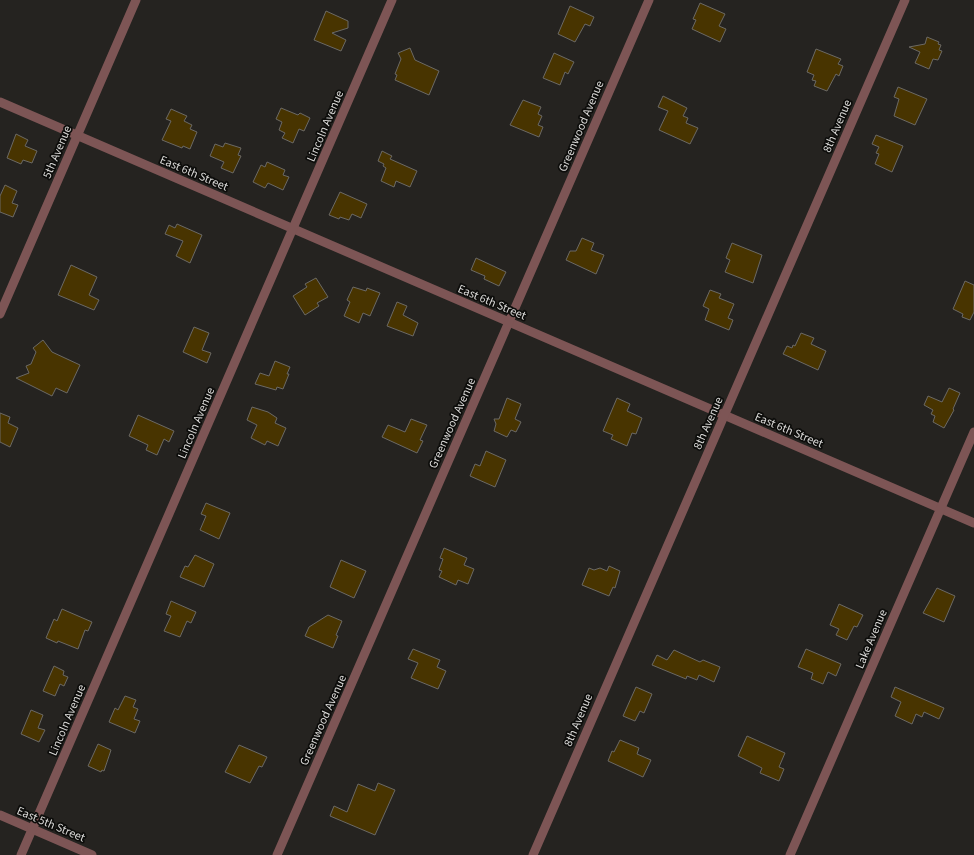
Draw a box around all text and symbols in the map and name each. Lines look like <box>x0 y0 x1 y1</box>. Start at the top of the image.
street label: Greenwood Avenue <box>555 78 608 174</box>
street label: Lincoln Avenue <box>303 88 348 165</box>
street label: 8th Avenue <box>819 97 856 155</box>
street label: 5th Avenue <box>39 123 76 181</box>
street label: East 6th Street <box>157 151 231 195</box>
street label: East 6th Street <box>455 280 529 324</box>
street label: Greenwood Avenue <box>425 375 480 471</box>
street label: Lincoln Avenue <box>174 385 219 462</box>
street label: 8th Avenue <box>689 394 728 452</box>
street label: East 6th Street <box>752 408 826 452</box>
street label: Lake Avenue <box>851 607 892 671</box>
street label: Greenwood Avenue <box>296 672 351 768</box>
street label: Lincoln Avenue <box>45 682 90 759</box>
street label: 8th Avenue <box>560 691 597 749</box>
street label: East 5th Street <box>14 802 88 846</box>

